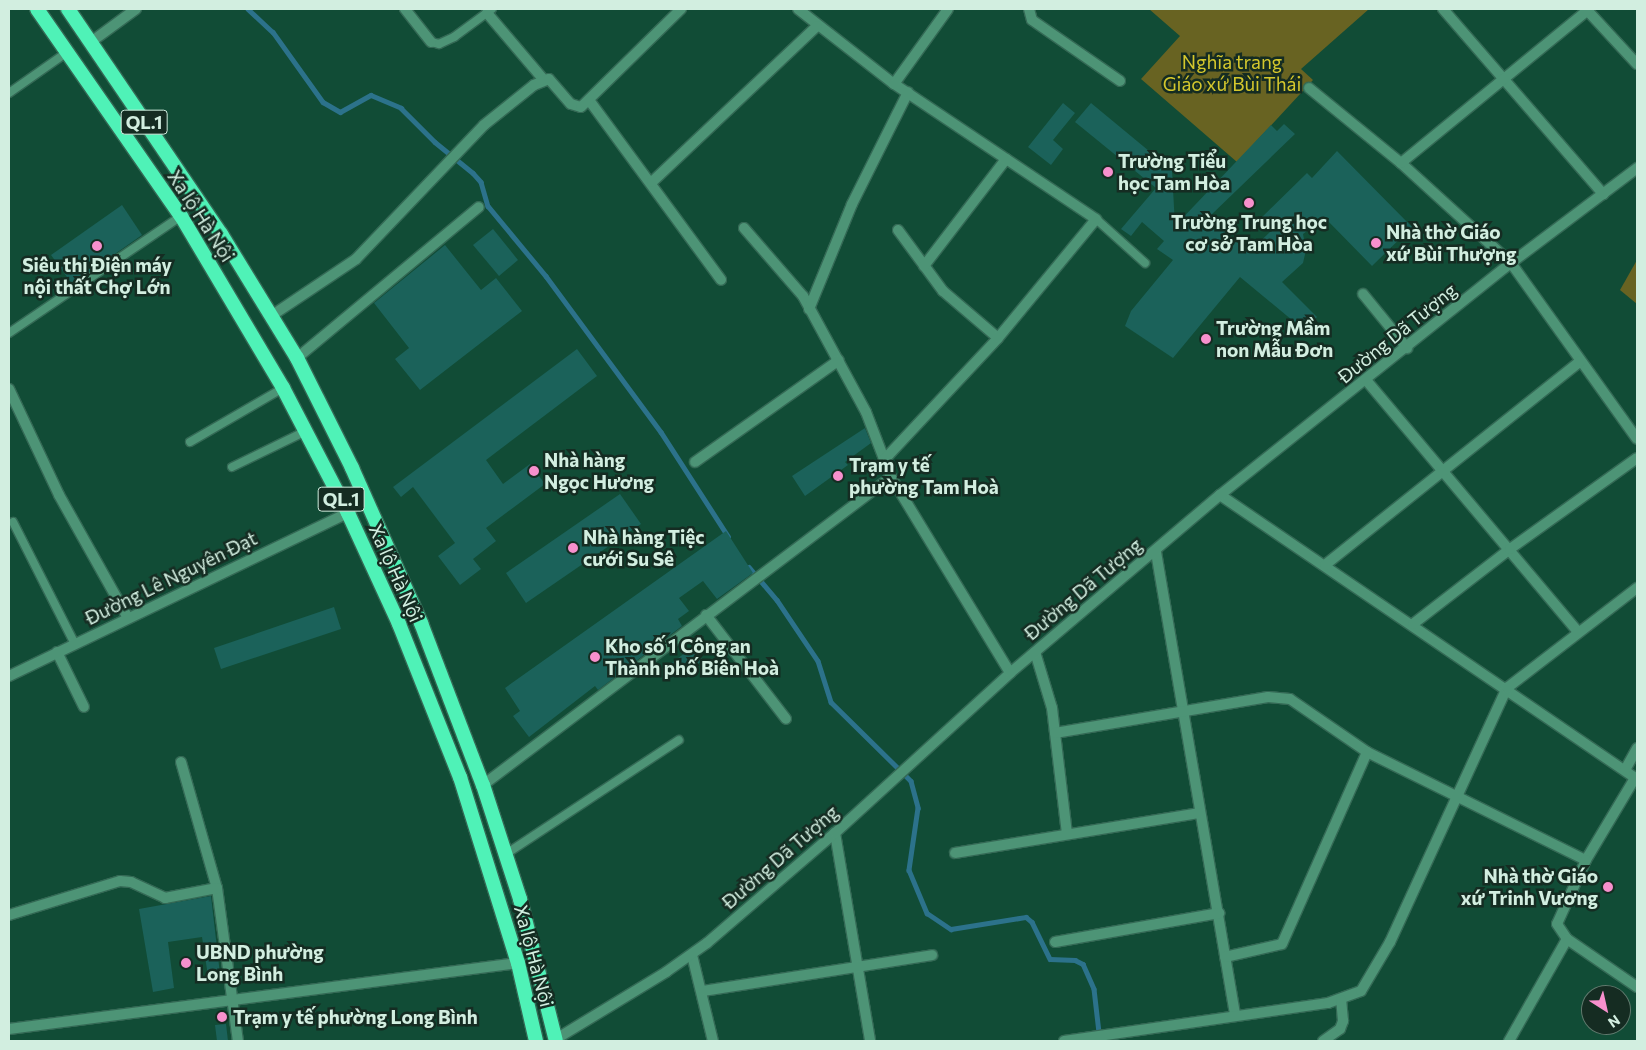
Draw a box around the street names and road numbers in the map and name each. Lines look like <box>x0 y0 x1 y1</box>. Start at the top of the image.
road number: QL.1 <box>120 106 168 138</box>
street label: Xa lộ Hà Nội <box>163 166 239 266</box>
street label: Đường Dã Tượng <box>1333 278 1461 388</box>
road number: QL.1 <box>317 484 365 514</box>
street label: Xa lộ Hà Nội <box>364 521 428 625</box>
street label: Đường Lê Nguyên Đạt <box>81 526 261 630</box>
street label: Đường Dã Tượng <box>1020 533 1146 645</box>
street label: Đường Dã Tượng <box>717 800 843 914</box>
street label: Xa lộ Hà Nội <box>509 903 559 1009</box>

